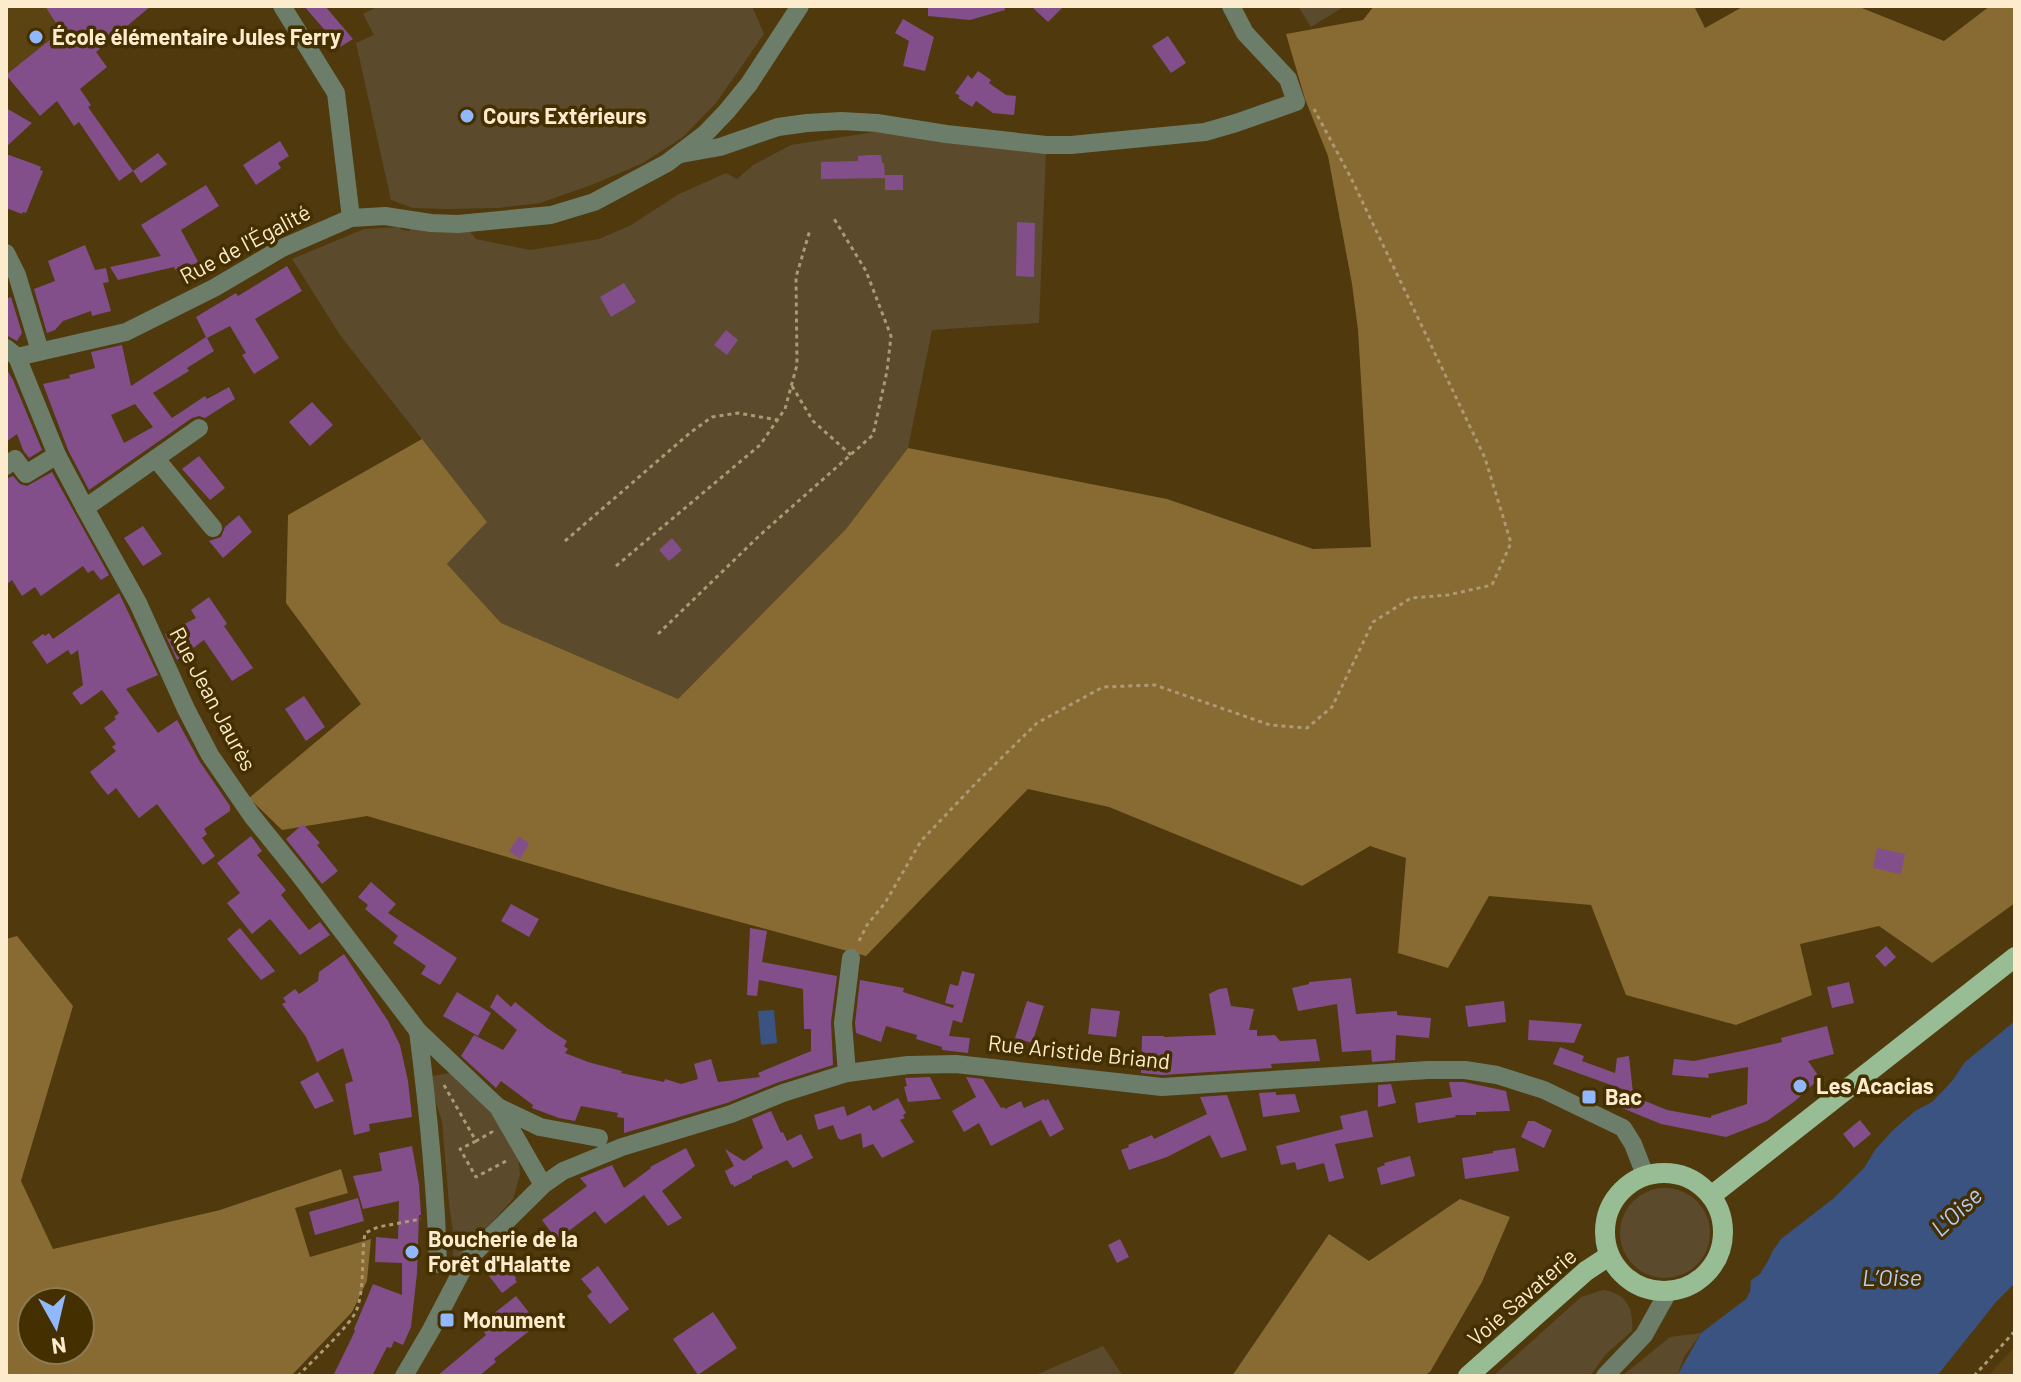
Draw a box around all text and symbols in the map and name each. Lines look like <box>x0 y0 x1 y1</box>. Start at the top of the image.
place label: École élémentaire Jules Ferry <box>52 23 341 49</box>
marker: École élémentaire Jules Ferry <box>27 28 45 46</box>
place label: Cours Extérieurs <box>483 102 646 128</box>
marker: Cours Extérieurs <box>458 107 476 125</box>
street label: Rue de l'Égalité <box>175 198 314 288</box>
street label: Rue Jean Jaurès <box>165 622 263 775</box>
street label: Rue Aristide Briand <box>987 1029 1171 1074</box>
place label: Les Acacias <box>1816 1072 1934 1098</box>
marker: Les Acacias <box>1791 1077 1809 1095</box>
place label: Bac <box>1605 1083 1642 1109</box>
marker: Bac <box>1580 1088 1598 1106</box>
water label: L'Oise <box>1924 1180 1988 1242</box>
place label: Boucherie de la Forêt d'Halatte <box>428 1225 578 1276</box>
street label: Voie Savaterie <box>1462 1242 1581 1351</box>
marker: Boucherie de la Forêt d'Halatte <box>403 1243 421 1261</box>
water label: L’Oise <box>1862 1262 1922 1291</box>
north arrow <box>16 1286 96 1366</box>
place label: Monument <box>463 1306 566 1332</box>
marker: Monument <box>438 1311 456 1329</box>
text: N <box>50 1333 68 1361</box>

